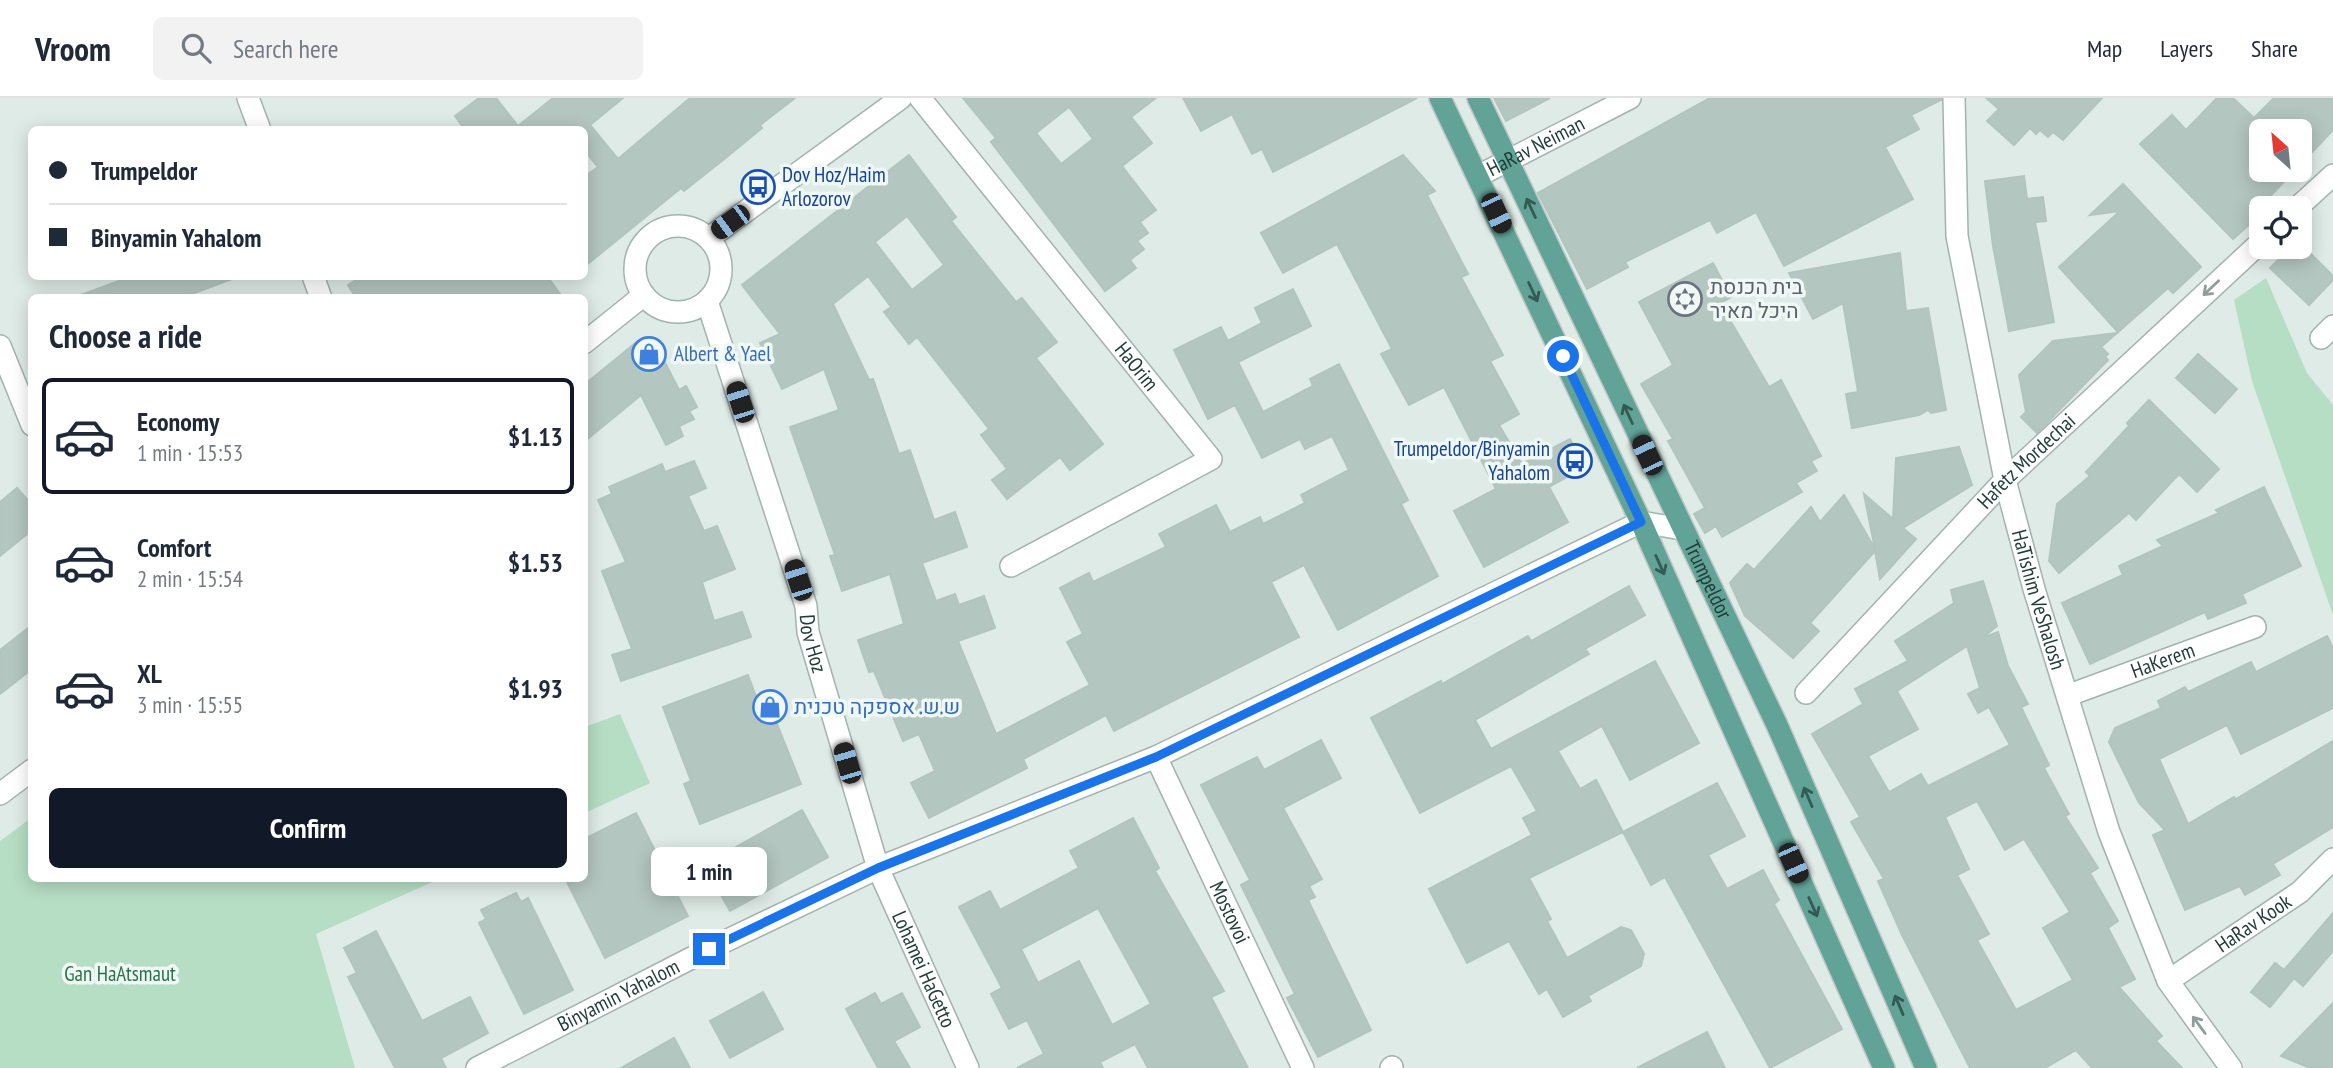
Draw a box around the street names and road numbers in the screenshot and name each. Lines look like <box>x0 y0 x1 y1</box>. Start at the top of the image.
street label: HaRav Neiman <box>1482 110 1589 182</box>
street label: HaOrim <box>1109 336 1165 396</box>
street label: Hafetz Mordechai <box>1971 407 2081 514</box>
street label: HaTishim VeShalosh <box>2006 527 2072 673</box>
street label: Trumpeldor <box>1678 537 1738 623</box>
street label: Dov Hoz <box>794 613 833 676</box>
street label: HaKerem <box>2127 636 2198 684</box>
street label: Mostovoi <box>1204 877 1256 948</box>
street label: HaRav Kook <box>2210 888 2296 958</box>
street label: Lohamei HaGetto <box>886 907 962 1032</box>
street label: Binyamin Yahalom <box>553 953 684 1037</box>

